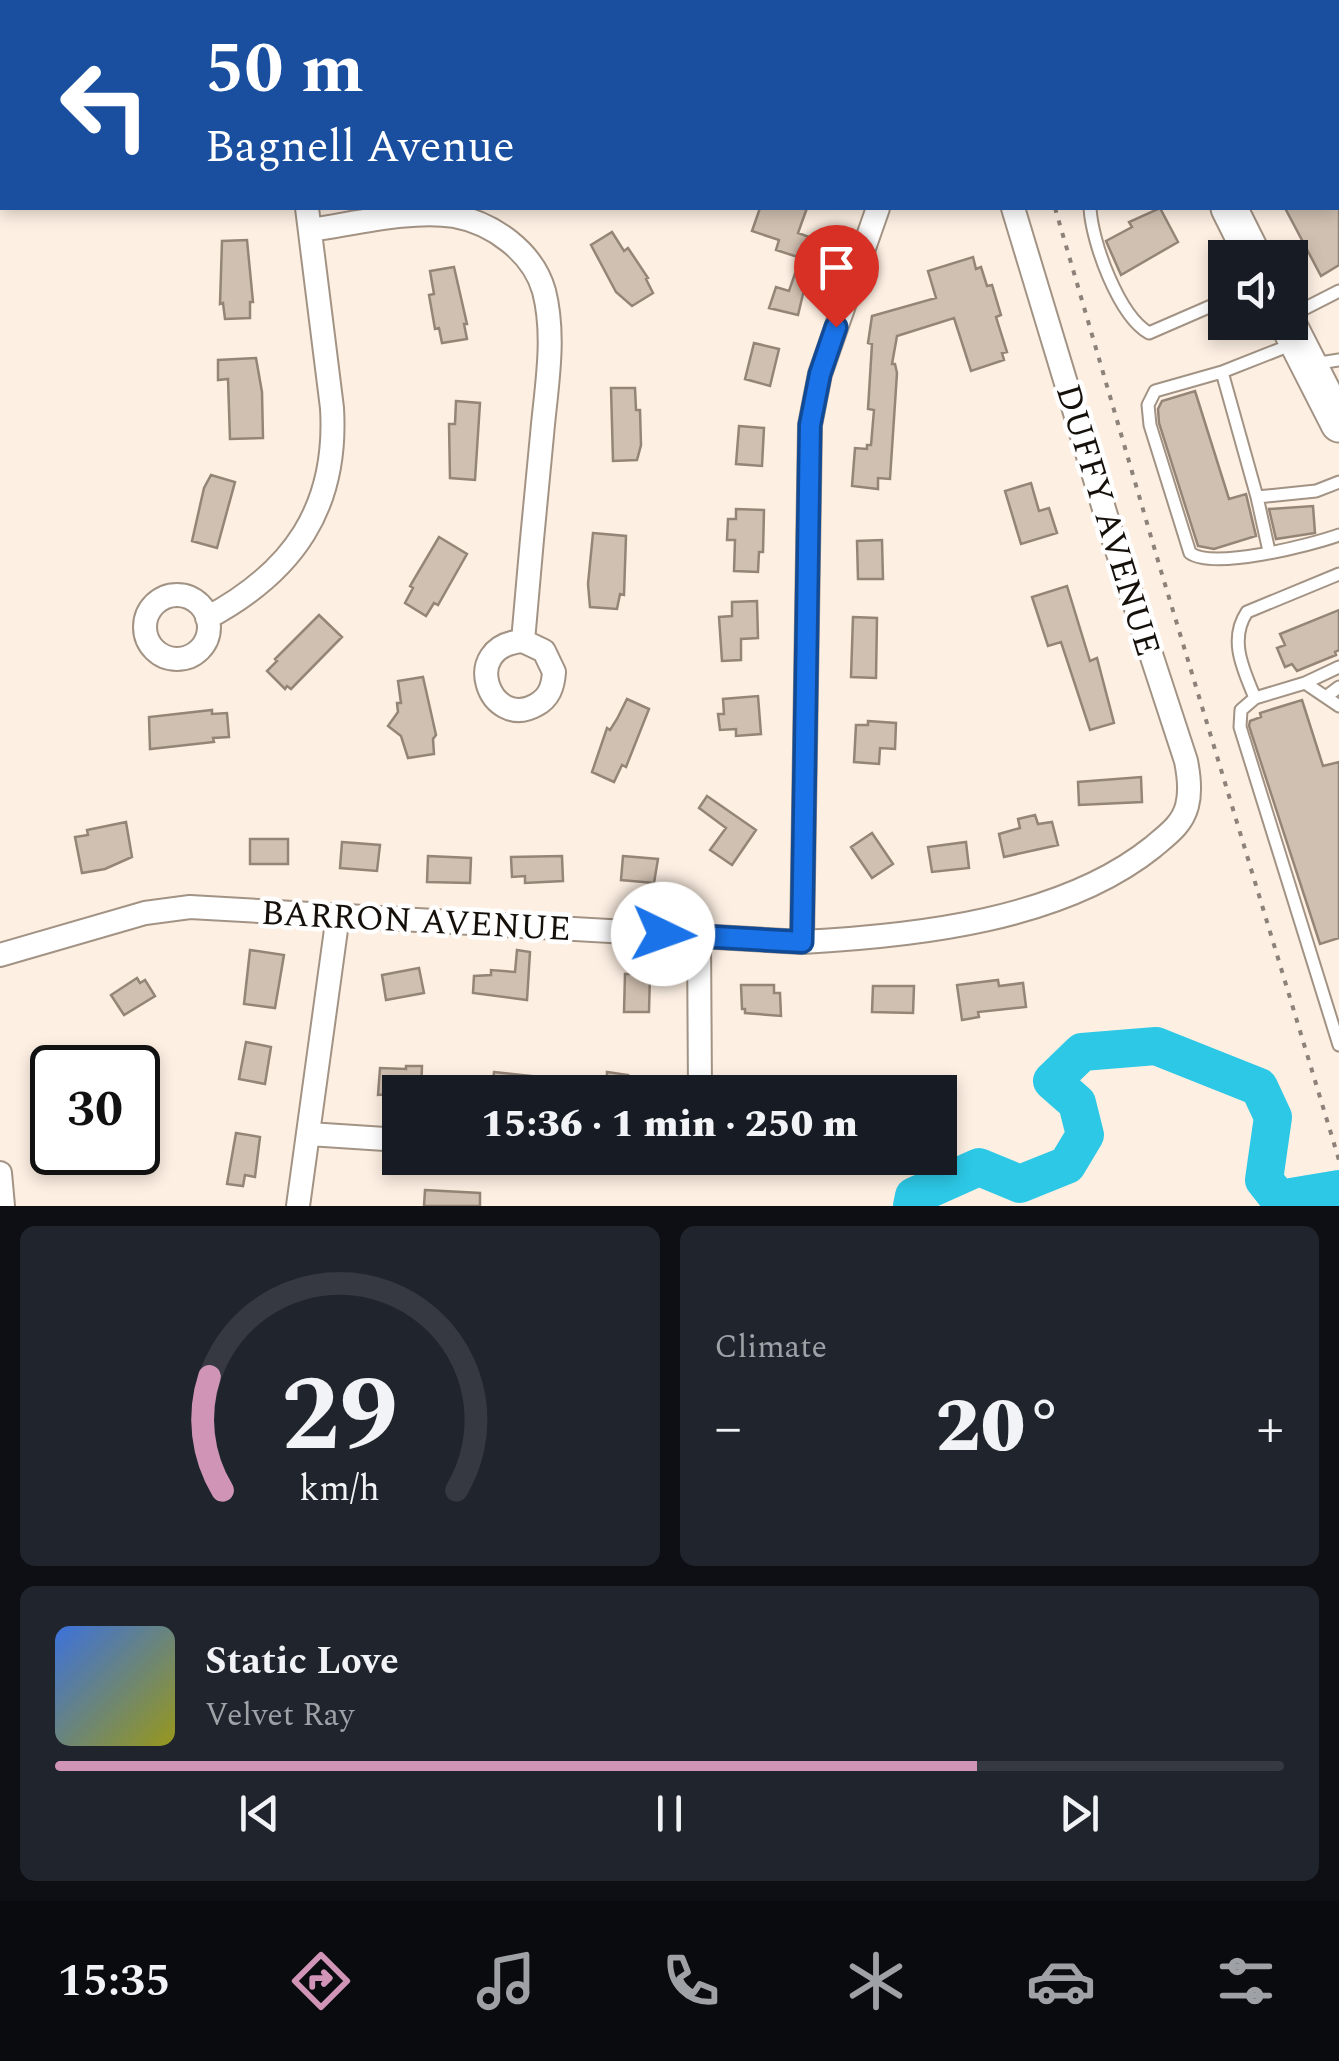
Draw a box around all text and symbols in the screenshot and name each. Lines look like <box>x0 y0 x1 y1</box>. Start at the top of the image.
text: 50 m <box>205 17 364 123</box>
icon: left <box>40 40 170 170</box>
text: Bagnell Avenue <box>205 113 515 182</box>
pin <box>794 225 879 328</box>
icon: arrive <box>809 240 864 295</box>
map controls <box>1208 240 1308 340</box>
button: sound <box>1208 240 1308 340</box>
street label: DUFFY AVENUE <box>1041 378 1174 663</box>
position arrow <box>611 882 715 986</box>
street label: BARRON AVENUE <box>260 887 572 956</box>
speed limit sign: 30 <box>30 1045 160 1175</box>
text: 15:36 · 1 min · 250 m <box>481 1096 858 1154</box>
text: Climate <box>715 1323 827 1372</box>
text: 29 <box>281 1338 398 1496</box>
text: 20° <box>935 1371 1063 1485</box>
text: − <box>715 1387 742 1470</box>
text: + <box>1256 1387 1284 1470</box>
text: km/h <box>300 1462 380 1517</box>
text: Static Love <box>205 1633 399 1691</box>
text: Velvet Ray <box>205 1691 354 1740</box>
icon: previous <box>232 1786 287 1841</box>
icon: pause <box>642 1786 697 1841</box>
icon: next <box>1052 1786 1107 1841</box>
icon: directions <box>286 1946 356 2016</box>
icon: music <box>471 1946 541 2016</box>
icon: phone <box>656 1946 726 2016</box>
icon: climate <box>841 1946 911 2016</box>
icon: car <box>1026 1946 1096 2016</box>
icon: filters <box>1211 1946 1281 2016</box>
text: 15:35 <box>58 1947 171 2016</box>

